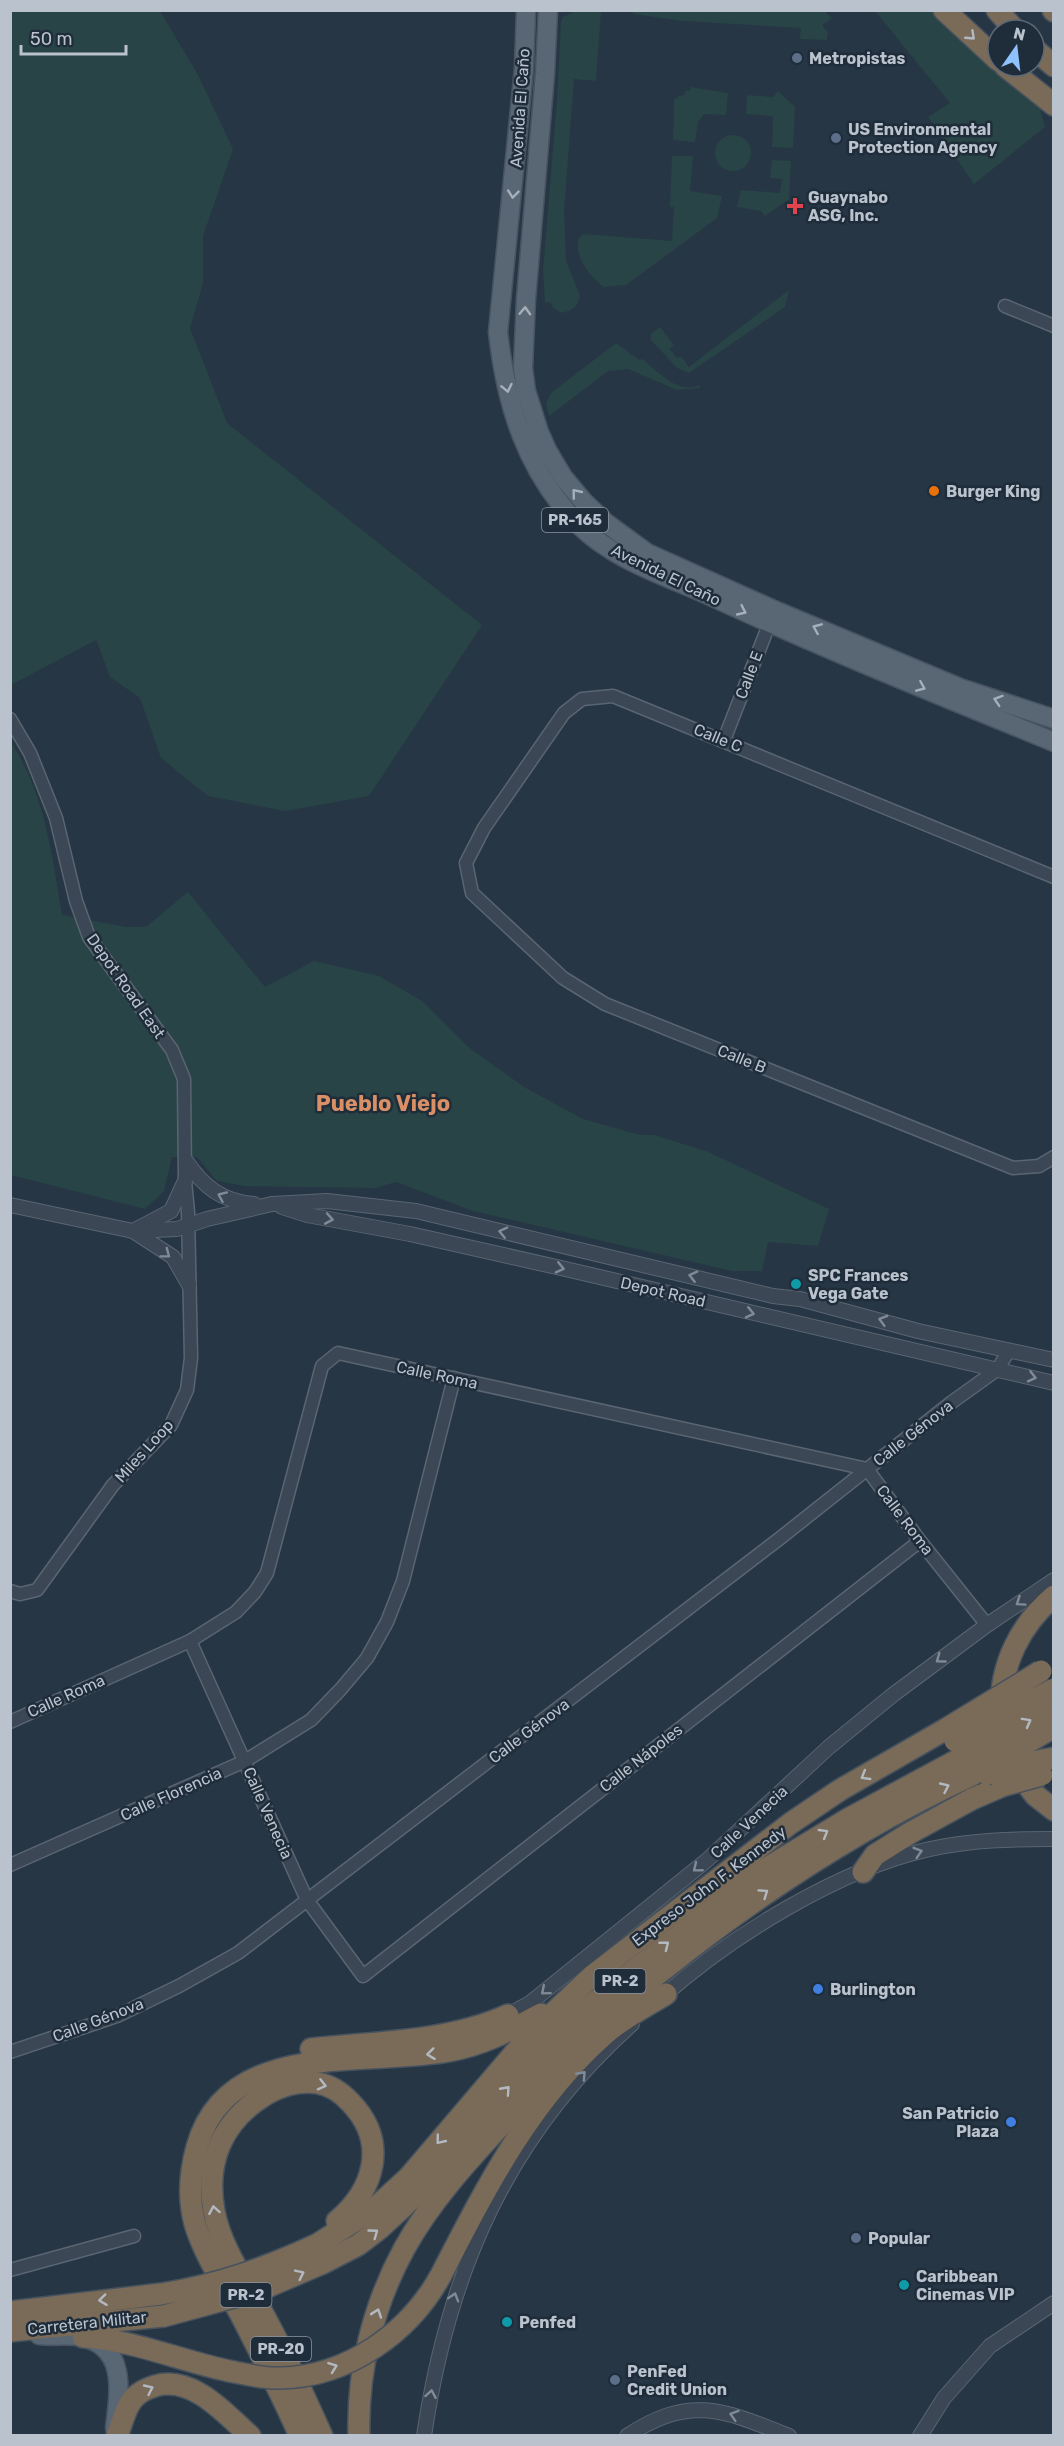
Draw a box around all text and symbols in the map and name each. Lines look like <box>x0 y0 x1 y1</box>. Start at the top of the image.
scale bar <box>21 18 126 56</box>
north arrow <box>986 18 1046 78</box>
text: N <box>1012 23 1027 45</box>
text: 50 m <box>30 28 73 50</box>
one-way arrow <box>964 29 974 40</box>
street label: Avenida El Caño <box>506 48 534 168</box>
place label: Metropistas <box>809 49 906 68</box>
marker: Metropistas <box>790 51 804 65</box>
place label: US Environmental Protection Agency <box>848 120 998 157</box>
marker: US Environmental Protection Agency <box>829 131 843 145</box>
place label: Guaynabo ASG, Inc. <box>808 188 888 225</box>
one-way arrow <box>507 190 520 199</box>
marker: Guaynabo ASG, Inc. <box>786 197 804 215</box>
one-way arrow <box>519 307 532 316</box>
one-way arrow <box>499 383 512 393</box>
place label: Burger King <box>946 482 1040 501</box>
marker: Burger King <box>927 484 941 498</box>
one-way arrow <box>573 489 584 500</box>
road number: PR-165 <box>542 508 608 532</box>
street label: Avenida El Caño <box>608 540 724 610</box>
one-way arrow <box>735 603 746 615</box>
one-way arrow <box>812 623 823 635</box>
street label: Calle E <box>731 648 767 702</box>
one-way arrow <box>915 680 926 692</box>
one-way arrow <box>993 695 1004 707</box>
street label: Calle C <box>691 720 745 756</box>
street label: Depot Road East <box>83 930 169 1042</box>
street label: Calle B <box>715 1041 769 1077</box>
district label: Pueblo Viejo <box>316 1090 450 1117</box>
one-way arrow <box>218 1191 229 1203</box>
one-way arrow <box>323 1212 333 1225</box>
one-way arrow <box>499 1226 509 1239</box>
one-way arrow <box>159 1246 170 1257</box>
one-way arrow <box>555 1260 565 1273</box>
place label: SPC Frances Vega Gate <box>808 1266 909 1303</box>
one-way arrow <box>688 1271 698 1284</box>
street label: Depot Road <box>619 1273 707 1311</box>
marker: SPC Frances Vega Gate <box>789 1277 803 1291</box>
one-way arrow <box>745 1305 755 1318</box>
one-way arrow <box>878 1315 888 1328</box>
street label: Calle Roma <box>395 1357 479 1393</box>
one-way arrow <box>1027 1370 1037 1383</box>
street label: Calle Génova <box>869 1396 957 1470</box>
street label: Miles Loop <box>111 1416 177 1486</box>
street label: Calle Roma <box>873 1481 937 1559</box>
one-way arrow <box>1016 1595 1027 1606</box>
one-way arrow <box>935 1652 946 1663</box>
street label: Calle Roma <box>24 1670 108 1722</box>
street label: Calle Génova <box>485 1695 573 1767</box>
one-way arrow <box>1021 1718 1031 1729</box>
street label: Calle Nápoles <box>596 1720 686 1796</box>
street label: Calle Florencia <box>117 1763 225 1825</box>
street label: Calle Venecia <box>239 1764 297 1862</box>
one-way arrow <box>861 1768 871 1780</box>
street label: Calle Venecia <box>706 1781 792 1863</box>
one-way arrow <box>938 1783 949 1795</box>
street label: Expreso John F. Kennedy <box>628 1822 790 1950</box>
one-way arrow <box>818 1828 828 1840</box>
one-way arrow <box>912 1847 923 1859</box>
one-way arrow <box>693 1861 704 1872</box>
one-way arrow <box>758 1889 769 1900</box>
one-way arrow <box>658 1942 669 1953</box>
road number: PR-2 <box>594 1969 646 1993</box>
place label: Burlington <box>830 1980 916 1999</box>
marker: Burlington <box>811 1982 825 1996</box>
one-way arrow <box>541 1984 552 1995</box>
street label: Calle Génova <box>50 1994 146 2046</box>
one-way arrow <box>426 2047 436 2059</box>
one-way arrow <box>575 2071 586 2082</box>
one-way arrow <box>317 2078 327 2091</box>
one-way arrow <box>499 2086 510 2097</box>
place label: San Patricio Plaza <box>902 2104 999 2141</box>
marker: San Patricio Plaza <box>1004 2115 1018 2129</box>
one-way arrow <box>436 2134 447 2145</box>
one-way arrow <box>208 2205 221 2215</box>
one-way arrow <box>367 2229 378 2240</box>
place label: Popular <box>868 2229 931 2248</box>
marker: Popular <box>849 2231 863 2245</box>
place label: Caribbean Cinemas VIP <box>916 2267 1015 2304</box>
one-way arrow <box>294 2270 305 2282</box>
marker: Caribbean Cinemas VIP <box>897 2278 911 2292</box>
road number: PR-2 <box>220 2283 272 2307</box>
one-way arrow <box>447 2292 460 2303</box>
one-way arrow <box>98 2294 108 2306</box>
street label: Carretera Militar <box>26 2307 148 2339</box>
one-way arrow <box>370 2308 383 2319</box>
place label: Penfed <box>519 2313 576 2332</box>
marker: Penfed <box>500 2315 514 2329</box>
road number: PR-20 <box>251 2337 311 2361</box>
one-way arrow <box>327 2362 338 2375</box>
place label: PenFed Credit Union <box>627 2362 727 2399</box>
marker: PenFed Credit Union <box>608 2373 622 2387</box>
one-way arrow <box>142 2385 153 2397</box>
one-way arrow <box>424 2390 437 2400</box>
one-way arrow <box>729 2410 740 2422</box>

